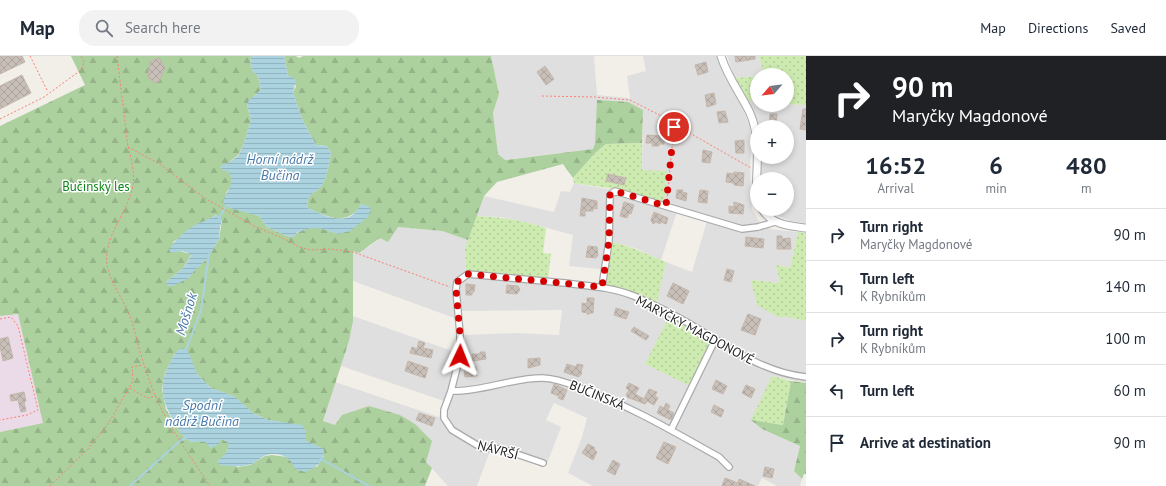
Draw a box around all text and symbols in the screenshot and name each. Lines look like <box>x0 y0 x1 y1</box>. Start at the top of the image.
search box <box>79 10 359 46</box>
text: Map <box>20 16 55 40</box>
icon: search <box>93 17 115 39</box>
text: Search here <box>125 18 201 37</box>
text: Map <box>980 19 1006 37</box>
text: Directions <box>1028 19 1088 37</box>
text: Saved <box>1110 19 1146 37</box>
north arrow <box>750 68 794 112</box>
map controls <box>750 68 794 216</box>
text: 90 m <box>892 68 953 105</box>
icon: right <box>826 72 878 124</box>
text: Maryčky Magdonové <box>892 104 1048 127</box>
pin <box>657 110 691 144</box>
icon: arrive <box>663 116 685 138</box>
button: + <box>750 120 794 164</box>
water label: Horní nádrž Bučina <box>246 150 314 184</box>
text: 16:52 <box>865 150 926 181</box>
text: 6 <box>989 150 1003 181</box>
text: 480 <box>1066 150 1107 181</box>
button: − <box>750 172 794 216</box>
park label: Bučinský les <box>62 178 130 195</box>
text: Arrival <box>878 180 914 197</box>
text: min <box>985 180 1007 197</box>
text: m <box>1081 180 1092 197</box>
text: Turn right <box>860 217 923 236</box>
icon: right <box>826 224 848 246</box>
text: 90 m <box>1113 225 1146 244</box>
text: Maryčky Magdonové <box>860 236 972 253</box>
text: Turn left <box>860 269 914 288</box>
icon: left <box>826 276 848 298</box>
text: 140 m <box>1105 277 1146 296</box>
text: K Rybníkům <box>860 288 926 305</box>
water label: Mošnok <box>171 290 201 338</box>
street label: MARYČKY MAGDONOVÉ <box>633 292 757 368</box>
text: Turn right <box>860 321 923 340</box>
icon: right <box>826 328 848 350</box>
text: 100 m <box>1105 329 1146 348</box>
position arrow <box>439 335 481 377</box>
text: K Rybníkům <box>860 340 926 357</box>
street label: BUČINSKÁ <box>567 376 627 414</box>
icon: left <box>826 380 848 402</box>
text: Turn left <box>860 381 914 400</box>
text: 60 m <box>1113 381 1146 400</box>
water label: Spodní nádrž Bučina <box>165 396 239 430</box>
icon: arrive <box>826 432 848 454</box>
text: Arrive at destination <box>860 433 991 452</box>
text: 90 m <box>1113 433 1146 452</box>
street label: NÁVRŠÍ <box>476 436 520 464</box>

